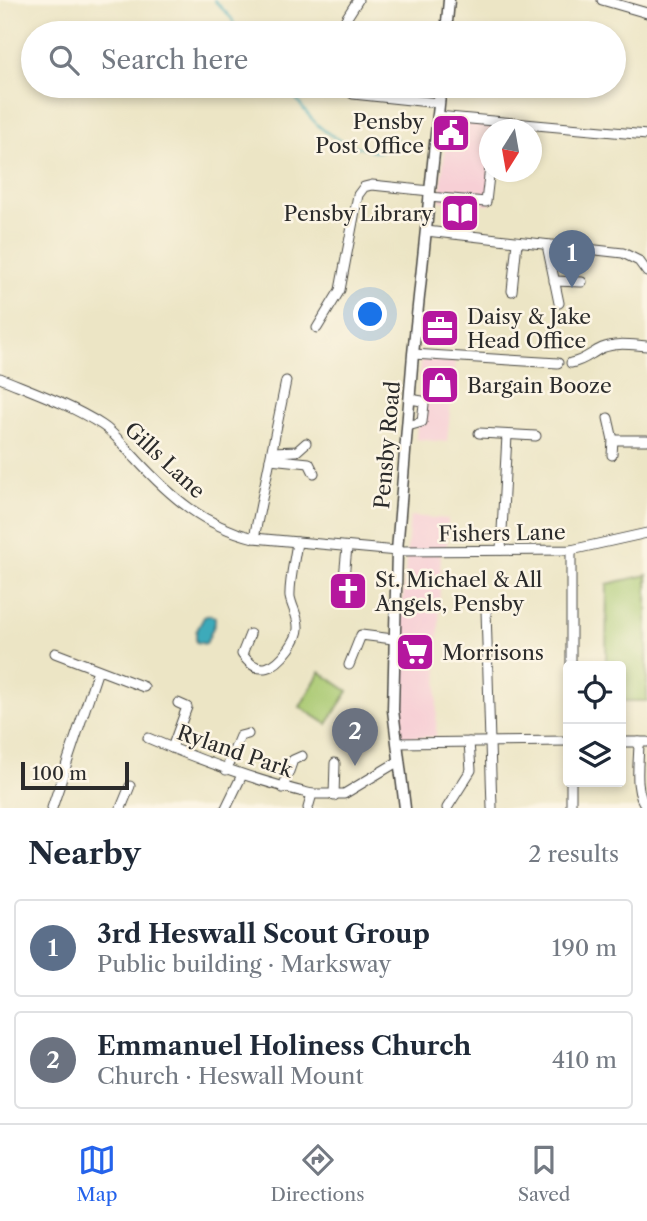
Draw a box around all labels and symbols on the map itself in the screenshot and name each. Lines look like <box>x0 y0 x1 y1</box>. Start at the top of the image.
place label: Pensby Post Office <box>315 109 424 158</box>
public building icon: Pensby Post Office <box>430 112 472 154</box>
north arrow <box>479 119 542 182</box>
library icon: Pensby Library <box>439 192 481 234</box>
place label: Pensby Library <box>284 201 433 226</box>
pin: 1 <box>549 230 595 288</box>
your location <box>353 297 387 331</box>
place label: Daisy & Jake Head Office <box>467 304 591 353</box>
office icon: Daisy & Jake Head Office <box>419 307 461 349</box>
shop icon: Bargain Booze <box>419 364 461 406</box>
place label: Bargain Booze <box>467 373 612 398</box>
street label: Pensby Road <box>369 380 405 510</box>
street label: Gills Lane <box>120 417 210 503</box>
street label: Fishers Lane <box>438 519 566 547</box>
place label: St. Michael & All Angels, Pensby <box>374 567 542 616</box>
church icon: St. Michael & All Angels, Pensby <box>327 570 369 612</box>
supermarket icon: Morrisons <box>394 631 436 673</box>
place label: Morrisons <box>442 640 544 665</box>
pin: 2 <box>332 708 378 766</box>
street label: Ryland Park <box>174 720 297 783</box>
scale bar <box>21 759 130 791</box>

